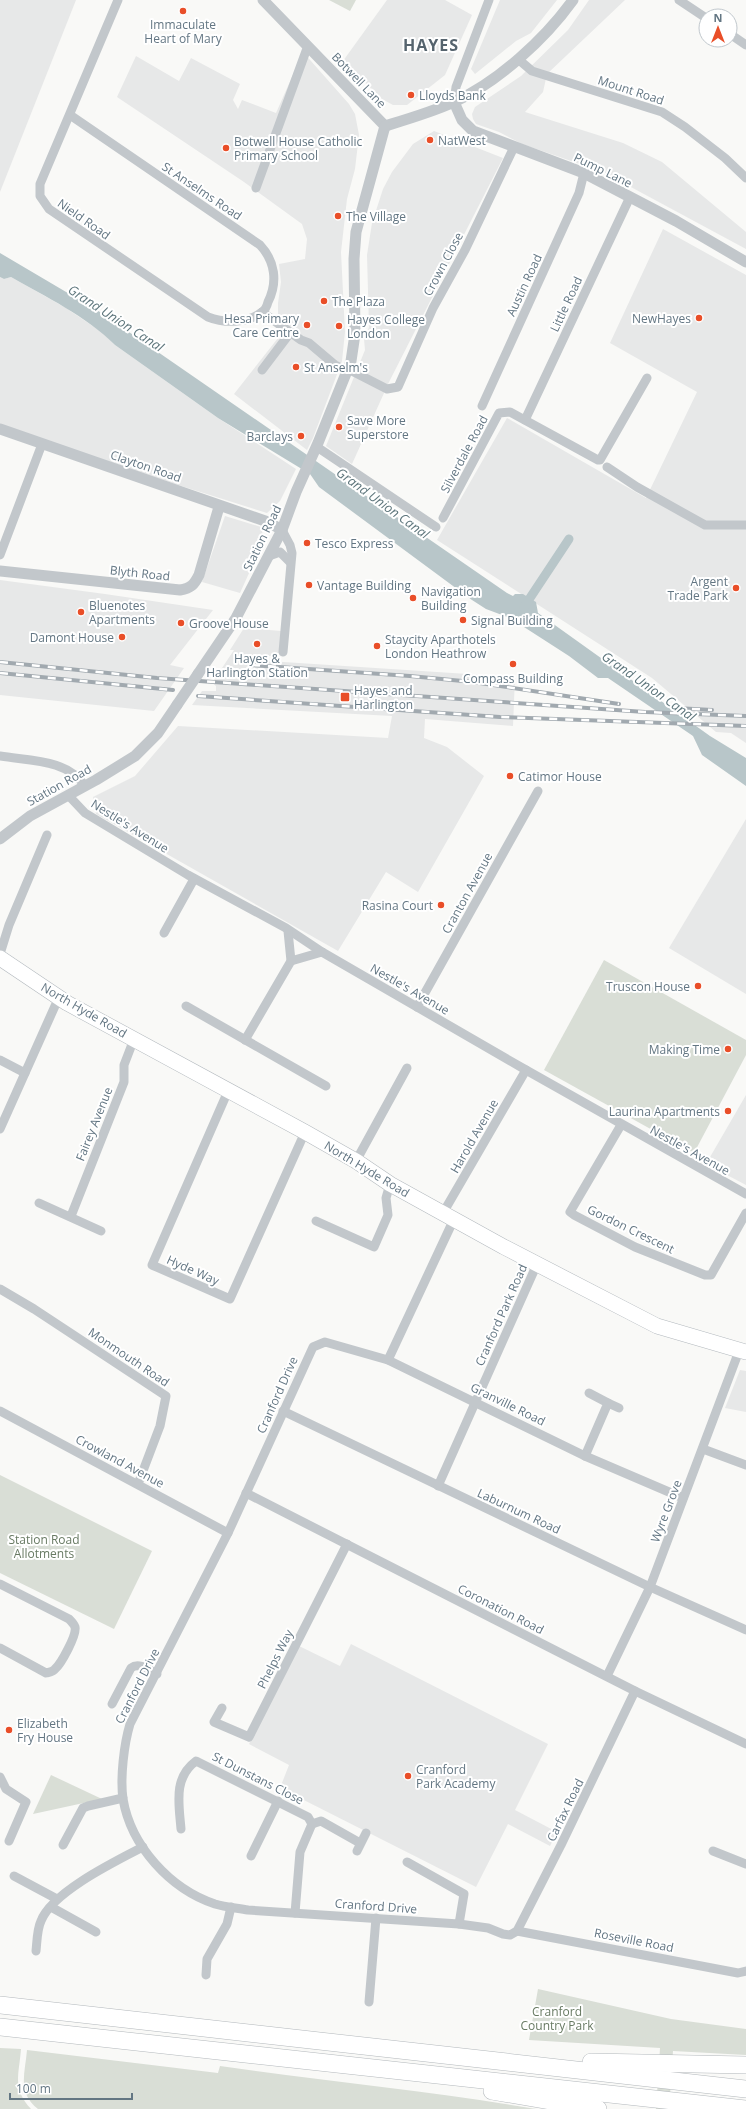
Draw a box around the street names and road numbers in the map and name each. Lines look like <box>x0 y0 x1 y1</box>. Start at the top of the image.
street label: Botwell Lane <box>328 48 390 112</box>
street label: Mount Road <box>596 71 666 109</box>
street label: Pump Lane <box>571 149 635 192</box>
street label: St Anselms Road <box>159 158 245 224</box>
street label: Nield Road <box>54 195 114 243</box>
street label: Crown Close <box>419 229 467 299</box>
street label: Austin Road <box>502 251 546 319</box>
street label: Little Road <box>546 274 586 334</box>
street label: Silverdale Road <box>436 412 492 496</box>
street label: Clayton Road <box>108 446 184 486</box>
street label: Station Road <box>239 502 285 574</box>
street label: Blyth Road <box>109 561 171 585</box>
street label: Station Road <box>24 760 94 810</box>
street label: Nestle's Avenue <box>88 795 172 857</box>
street label: Cranton Avenue <box>438 849 496 937</box>
street label: Nestle's Avenue <box>367 959 453 1019</box>
street label: North Hyde Road <box>38 978 130 1042</box>
street label: Fairey Avenue <box>71 1084 117 1164</box>
street label: Harold Avenue <box>446 1096 502 1176</box>
street label: Nestle's Avenue <box>647 1121 733 1179</box>
street label: North Hyde Road <box>321 1137 413 1201</box>
street label: Gordon Crescent <box>585 1201 677 1257</box>
street label: Hyde Way <box>164 1251 223 1290</box>
street label: Cranford Park Road <box>471 1261 531 1369</box>
street label: Monmouth Road <box>85 1324 173 1390</box>
street label: Cranford Drive <box>252 1354 302 1436</box>
street label: Granville Road <box>468 1379 548 1429</box>
street label: Crowland Avenue <box>73 1430 168 1492</box>
street label: Wyre Grove <box>646 1477 686 1545</box>
street label: Laburnum Road <box>475 1484 563 1538</box>
street label: Coronation Road <box>455 1580 547 1638</box>
street label: Phelps Way <box>253 1626 298 1692</box>
street label: Cranford Drive <box>111 1645 163 1727</box>
street label: St Dunstans Close <box>209 1748 307 1809</box>
street label: Carfax Road <box>542 1776 588 1844</box>
street label: Cranford Drive <box>334 1895 418 1917</box>
street label: Roseville Road <box>593 1924 675 1956</box>

